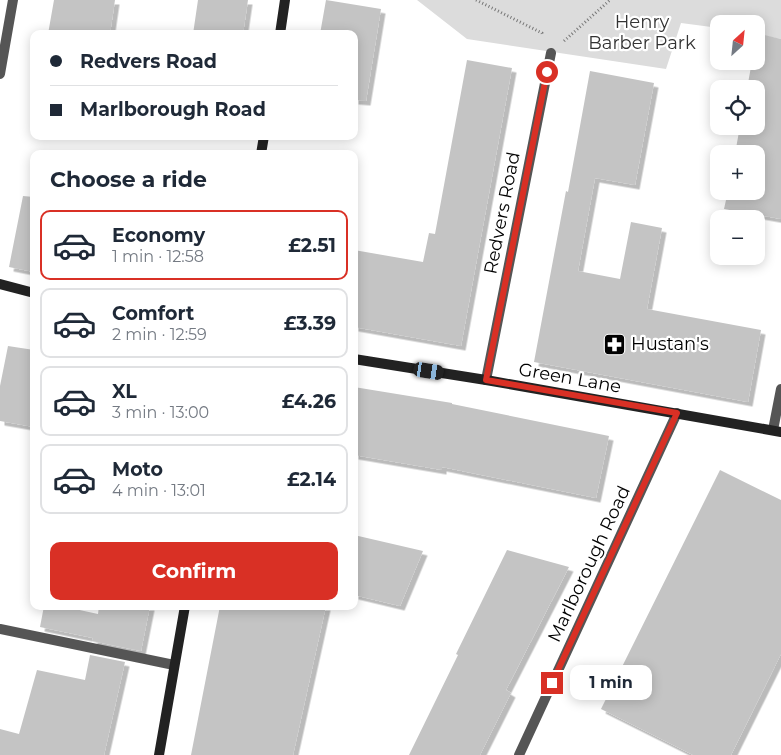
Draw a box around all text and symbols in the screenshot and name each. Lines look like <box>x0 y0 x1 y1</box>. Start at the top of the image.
park label: Henry Barber Park <box>588 11 696 54</box>
north arrow <box>710 15 765 70</box>
map controls <box>710 15 765 265</box>
text: Redvers Road <box>80 50 217 73</box>
route start <box>536 61 558 83</box>
button: locate <box>710 80 765 135</box>
text: Marlborough Road <box>80 98 266 121</box>
button: + <box>710 145 765 200</box>
street label: Redvers Road <box>479 150 525 276</box>
text: Choose a ride <box>50 166 207 193</box>
button: − <box>710 210 765 265</box>
icon: car <box>52 223 97 268</box>
text: Economy <box>112 224 205 247</box>
text: £2.51 <box>288 234 336 257</box>
text: 1 min · 12:58 <box>112 247 204 266</box>
icon: car <box>52 301 97 346</box>
text: Comfort <box>112 302 194 325</box>
text: £3.39 <box>284 312 336 335</box>
text: 2 min · 12:59 <box>112 325 207 344</box>
pharmacy icon: Hustan's <box>603 332 627 356</box>
place label: Hustan's <box>631 333 709 355</box>
street label: Green Lane <box>517 358 623 398</box>
car <box>413 361 444 381</box>
icon: car <box>52 379 97 424</box>
text: XL <box>112 380 137 403</box>
text: £4.26 <box>282 390 336 413</box>
text: 3 min · 13:00 <box>112 403 209 422</box>
icon: car <box>52 457 97 502</box>
text: Moto <box>112 458 163 481</box>
text: £2.14 <box>287 468 336 491</box>
text: 4 min · 13:01 <box>112 481 206 500</box>
street label: Marlborough Road <box>543 482 635 646</box>
button: Confirm <box>50 542 338 600</box>
callout: 1 min <box>570 666 652 700</box>
route end <box>541 672 563 694</box>
text: 1 min <box>589 673 633 692</box>

